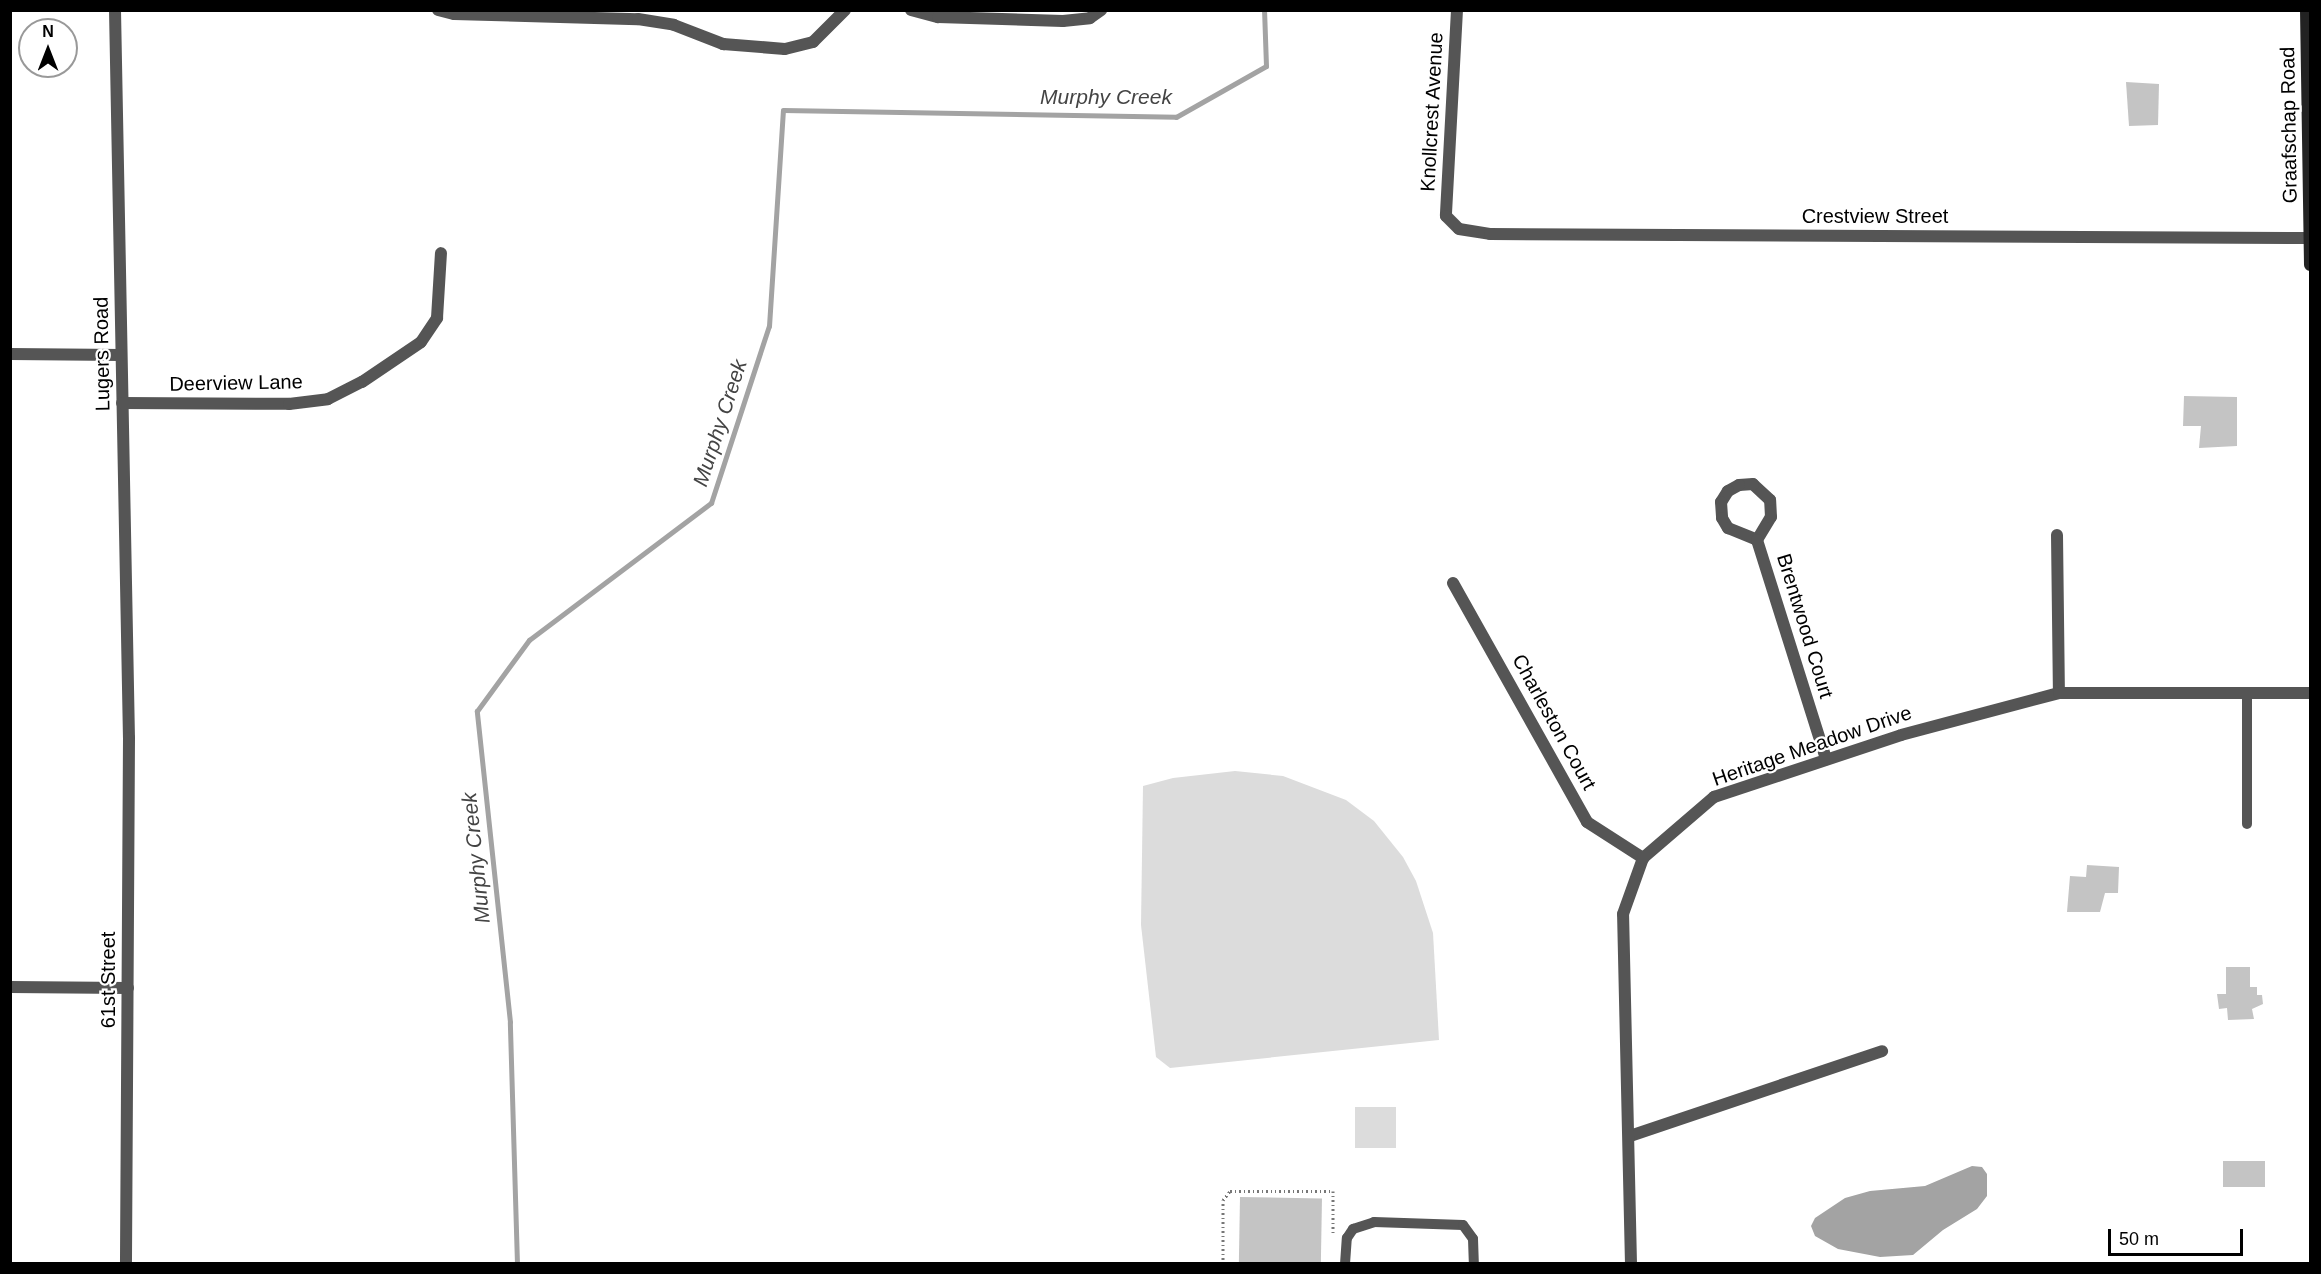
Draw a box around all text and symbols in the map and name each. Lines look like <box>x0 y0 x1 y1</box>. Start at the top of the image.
north arrow <box>18 18 78 78</box>
text: N <box>42 23 54 40</box>
street label: Knollcrest Avenue <box>1416 31 1448 193</box>
street label: Graafschap Road <box>2276 46 2302 204</box>
water label: Murphy Creek <box>1040 84 1172 110</box>
street label: Crestview Street <box>1802 204 1948 228</box>
street label: Lugers Road <box>89 297 115 411</box>
water label: Murphy Creek <box>688 356 752 490</box>
street label: Deerview Lane <box>169 370 303 396</box>
street label: Brentwood Court <box>1772 551 1838 701</box>
street label: Charleston Court <box>1507 650 1601 794</box>
street label: Heritage Meadow Drive <box>1709 701 1915 791</box>
water label: Murphy Creek <box>457 791 495 925</box>
street label: 61st Street <box>96 932 120 1028</box>
scale bar <box>2111 1217 2246 1255</box>
text: 50 m <box>2119 1229 2159 1249</box>

